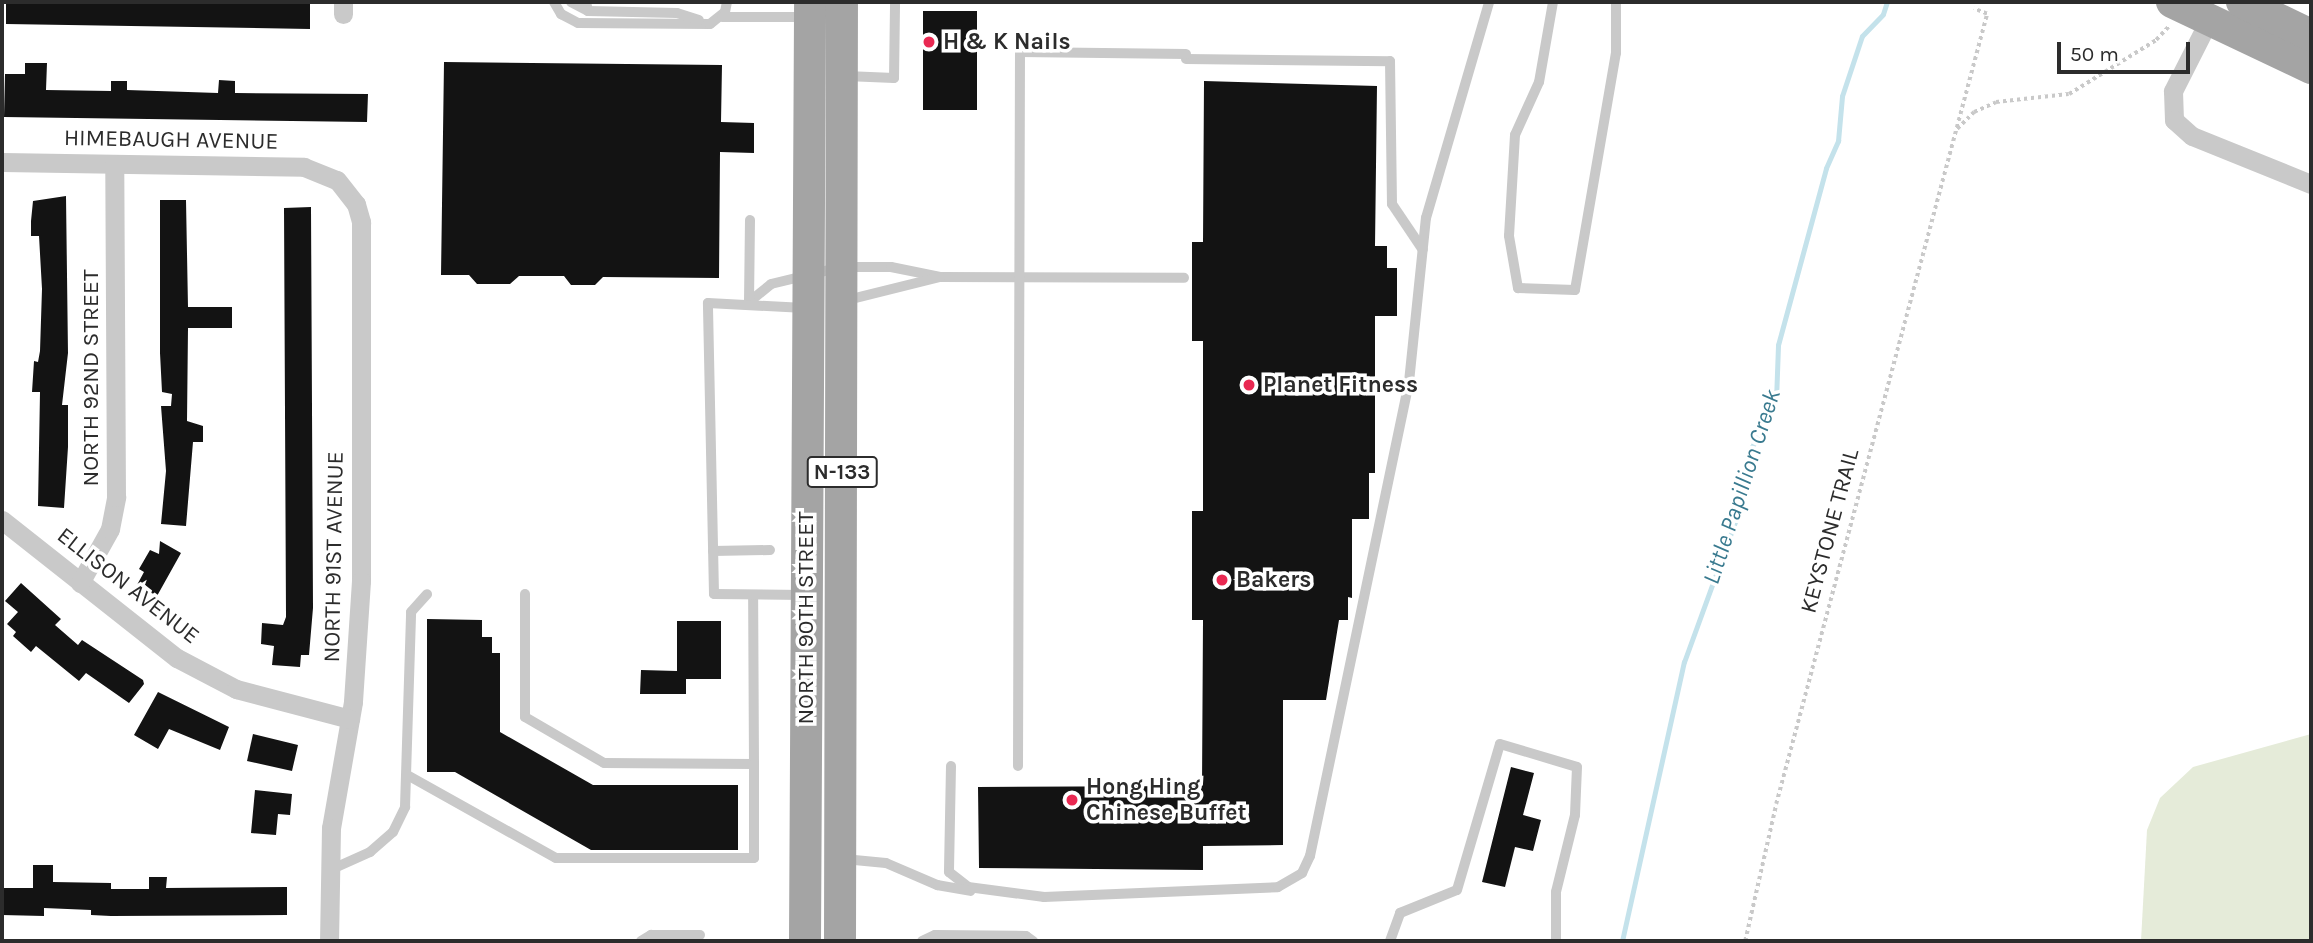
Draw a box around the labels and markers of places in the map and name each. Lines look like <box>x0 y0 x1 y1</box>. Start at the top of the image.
place label: H & K Nails <box>943 28 1071 56</box>
marker: H & K Nails <box>921 34 937 50</box>
place label: Planet Fitness <box>1263 371 1418 399</box>
marker: Planet Fitness <box>1241 377 1257 393</box>
place label: Bakers <box>1236 566 1311 594</box>
marker: Bakers <box>1214 572 1230 588</box>
place label: Hong Hing Chinese Buffet <box>1086 773 1247 827</box>
marker: Hong Hing Chinese Buffet <box>1064 792 1080 808</box>

